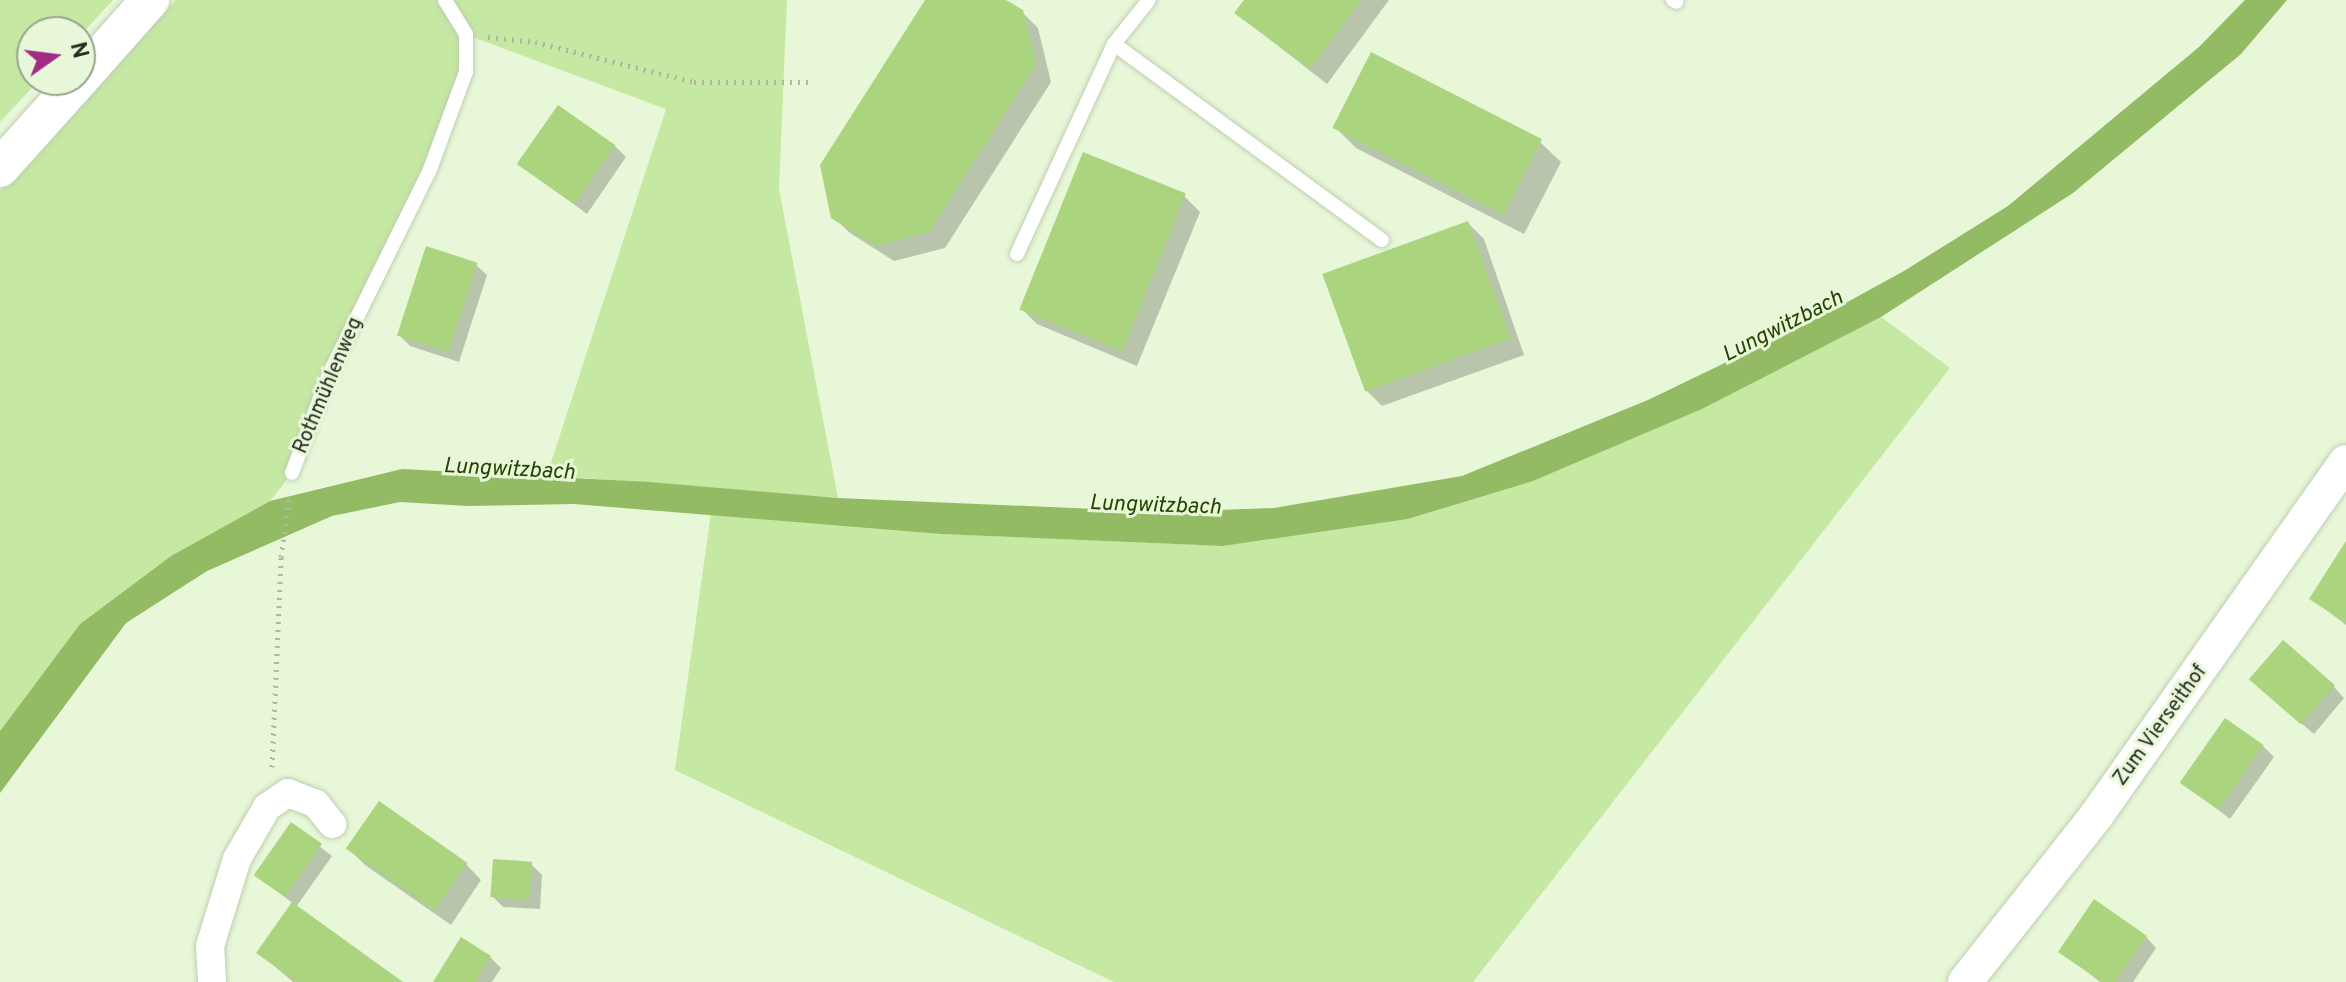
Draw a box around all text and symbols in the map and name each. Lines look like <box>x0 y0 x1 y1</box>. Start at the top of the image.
north arrow <box>16 16 96 96</box>
text: N <box>63 40 93 61</box>
water label: Lungwitzbach <box>1718 285 1848 369</box>
street label: Rothmühlenweg <box>290 314 368 458</box>
water label: Lungwitzbach <box>443 453 575 487</box>
water label: Lungwitzbach <box>1089 491 1221 521</box>
street label: Zum Vierseithof <box>2109 661 2213 791</box>

